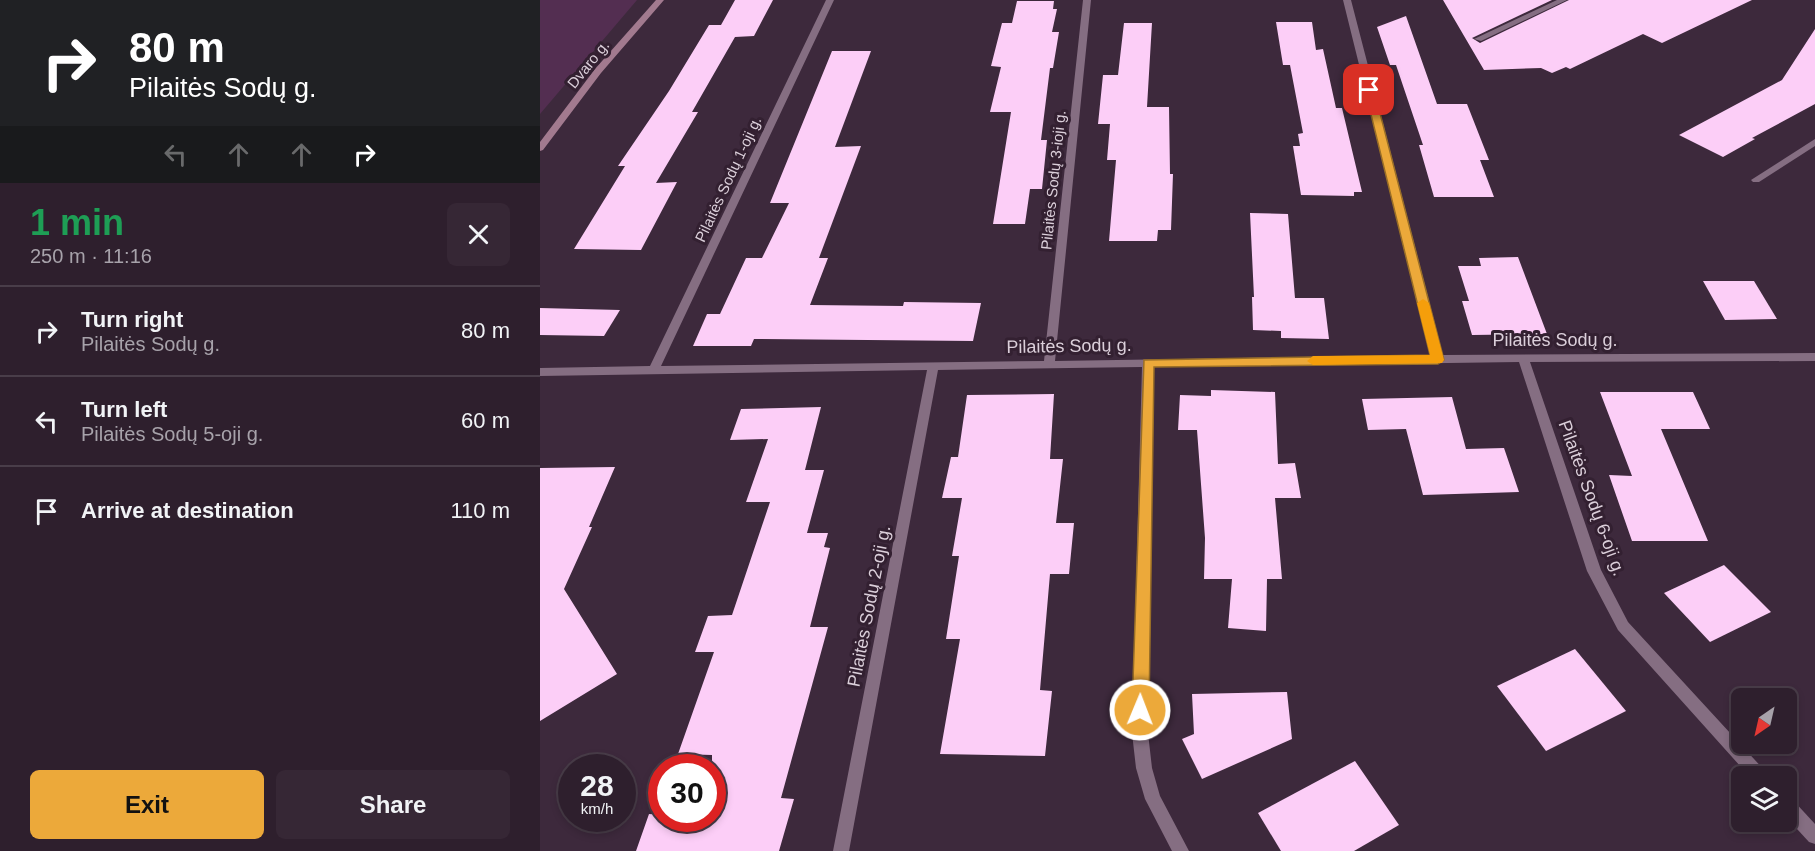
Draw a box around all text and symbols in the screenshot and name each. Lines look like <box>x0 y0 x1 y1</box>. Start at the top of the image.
icon: right <box>30 24 108 102</box>
text: 80 m <box>129 24 225 71</box>
street label: Dvaro g. <box>564 37 612 91</box>
pin <box>1343 64 1394 115</box>
text: Pilaitės Sodų g. <box>129 73 317 103</box>
icon: arrive <box>1352 73 1385 106</box>
street label: Pilaitės Sodų 3-ioji g. <box>1037 109 1069 251</box>
street label: Pilaitės Sodų 1-oji g. <box>691 113 765 245</box>
icon: left <box>159 138 192 171</box>
icon: ahead <box>222 138 255 171</box>
icon: ahead <box>285 138 318 171</box>
icon: right <box>348 138 381 171</box>
text: 1 min <box>30 202 124 243</box>
button: close <box>447 203 510 266</box>
text: 250 m · 11:16 <box>30 245 152 267</box>
text: Turn right <box>81 307 183 332</box>
icon: right <box>30 315 63 348</box>
text: 80 m <box>461 318 510 343</box>
street label: Pilaitės Sodų g. <box>1492 330 1618 350</box>
text: Pilaitės Sodų g. <box>81 333 220 355</box>
street label: Pilaitės Sodų g. <box>1006 335 1132 357</box>
text: Turn left <box>81 397 167 422</box>
icon: left <box>30 405 63 438</box>
text: 60 m <box>461 408 510 433</box>
street label: Pilaitės Sodų 6-oji g. <box>1555 417 1629 579</box>
text: Pilaitės Sodų 5-oji g. <box>81 423 263 445</box>
icon: arrive <box>30 495 63 528</box>
text: Arrive at destination <box>81 498 294 523</box>
text: 110 m <box>450 498 510 523</box>
street label: Pilaitės Sodų 2-oji g. <box>844 524 894 688</box>
position arrow <box>1108 678 1172 742</box>
north arrow <box>1731 688 1797 754</box>
map controls <box>1731 688 1797 832</box>
speed limit sign: 30 <box>648 754 726 832</box>
button: layers <box>1731 766 1797 832</box>
text: 28 <box>580 769 614 802</box>
button: Exit <box>30 770 264 839</box>
button: Share <box>276 770 510 839</box>
text: km/h <box>581 800 613 817</box>

